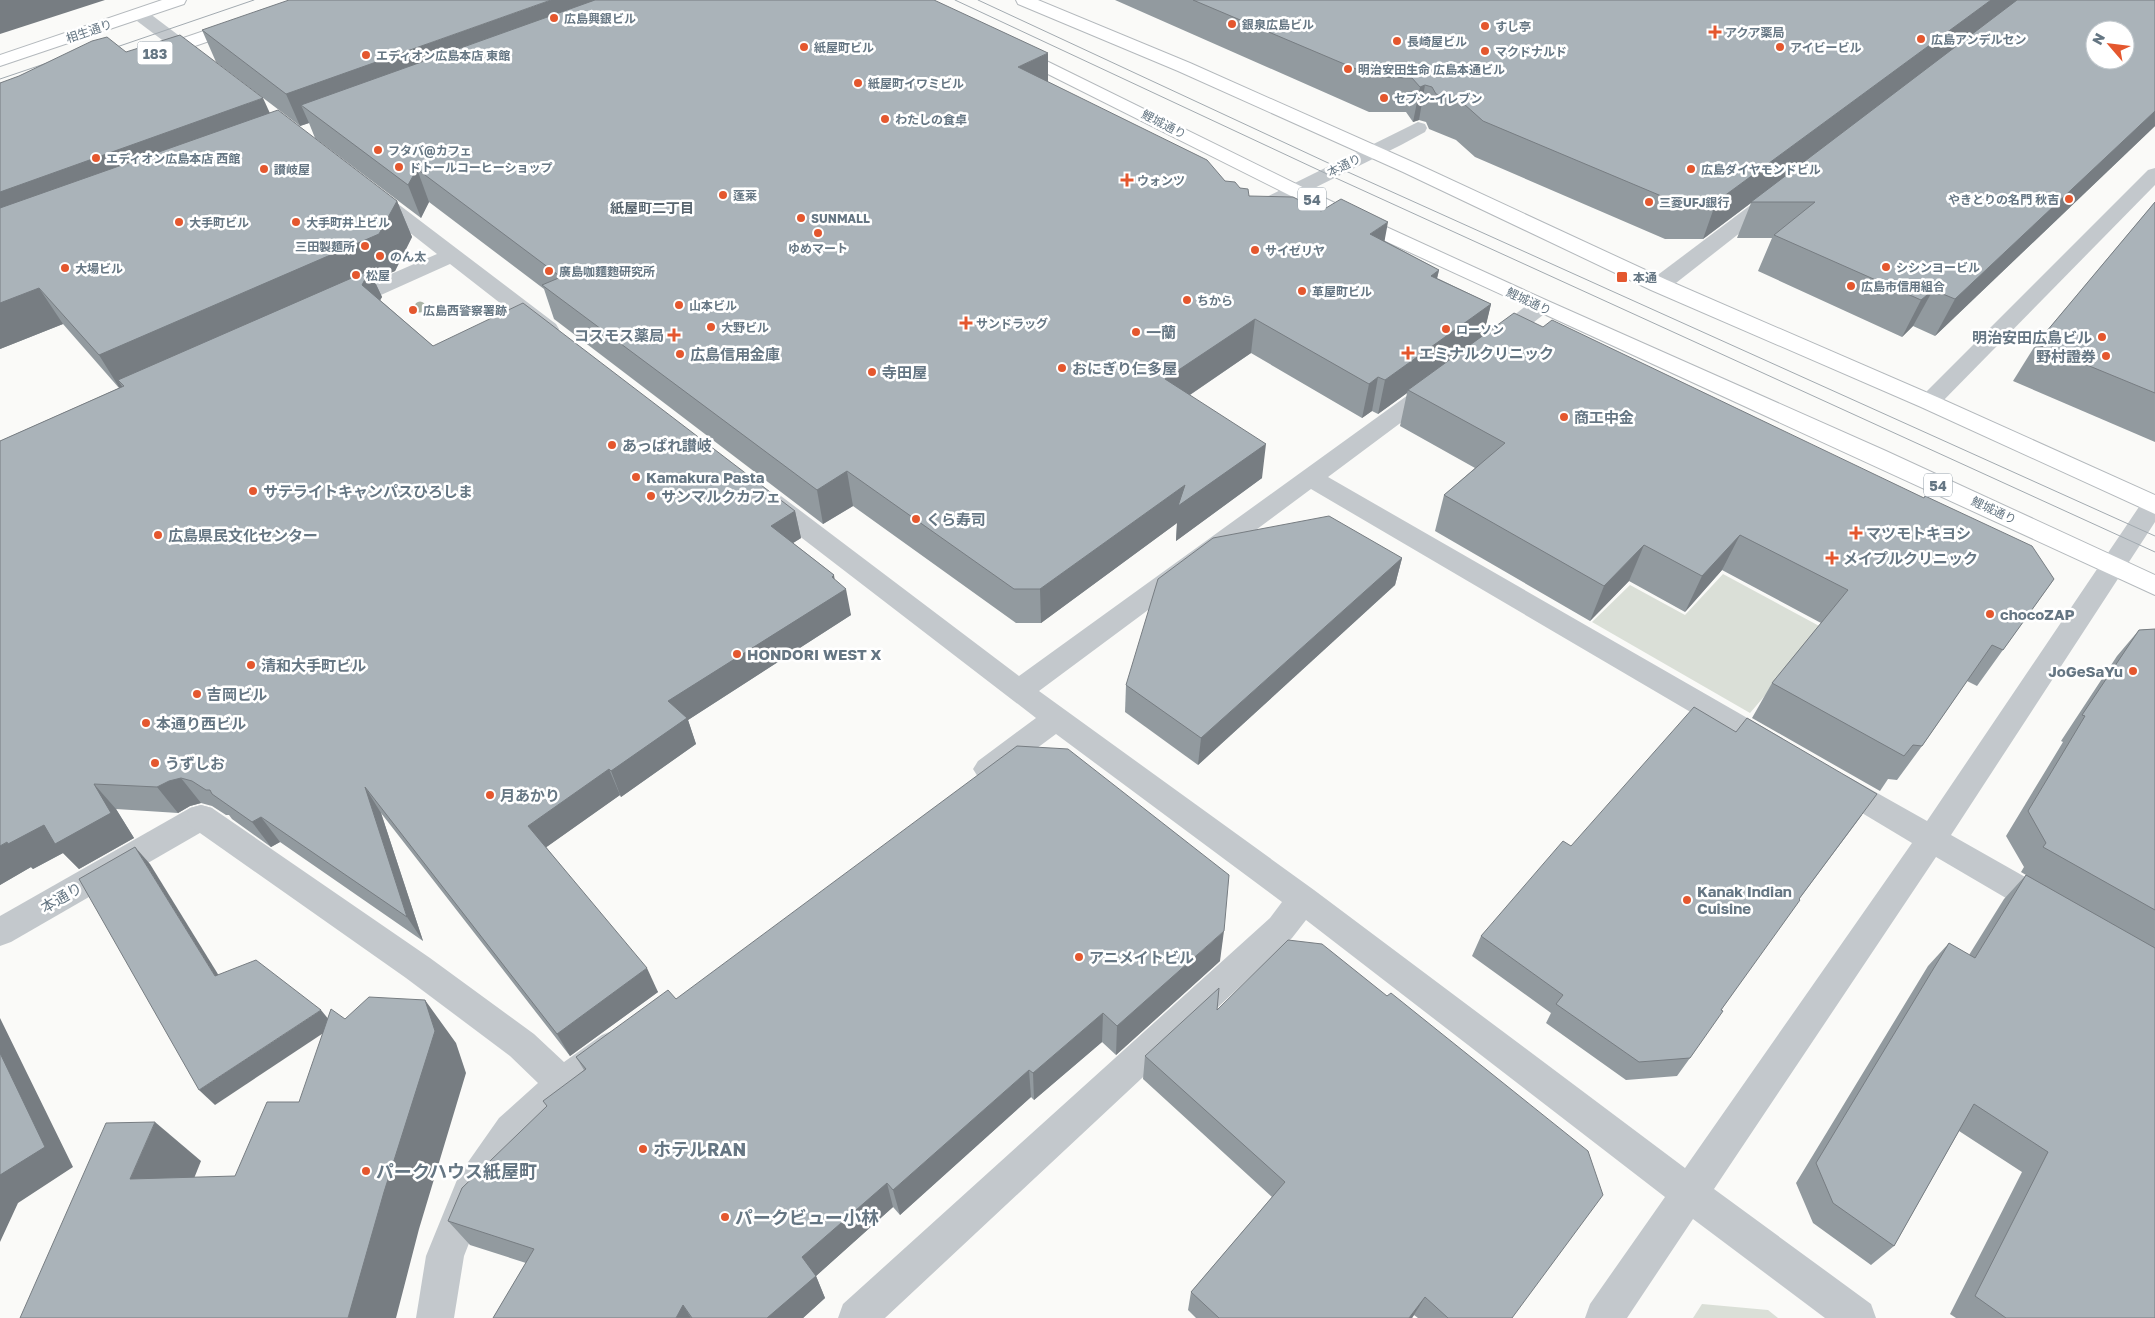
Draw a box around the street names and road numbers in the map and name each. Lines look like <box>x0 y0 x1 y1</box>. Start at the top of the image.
street label: 相生通り <box>64 16 114 46</box>
road number: 183 <box>138 42 172 64</box>
street label: 鯉城通り <box>1139 106 1189 142</box>
street label: 本通り <box>1325 150 1363 180</box>
road number: 54 <box>1298 188 1326 210</box>
street label: 鯉城通り <box>1504 284 1554 318</box>
road number: 54 <box>1924 474 1952 496</box>
street label: 鯉城通り <box>1969 493 2019 527</box>
street label: 本通り <box>37 878 85 916</box>

